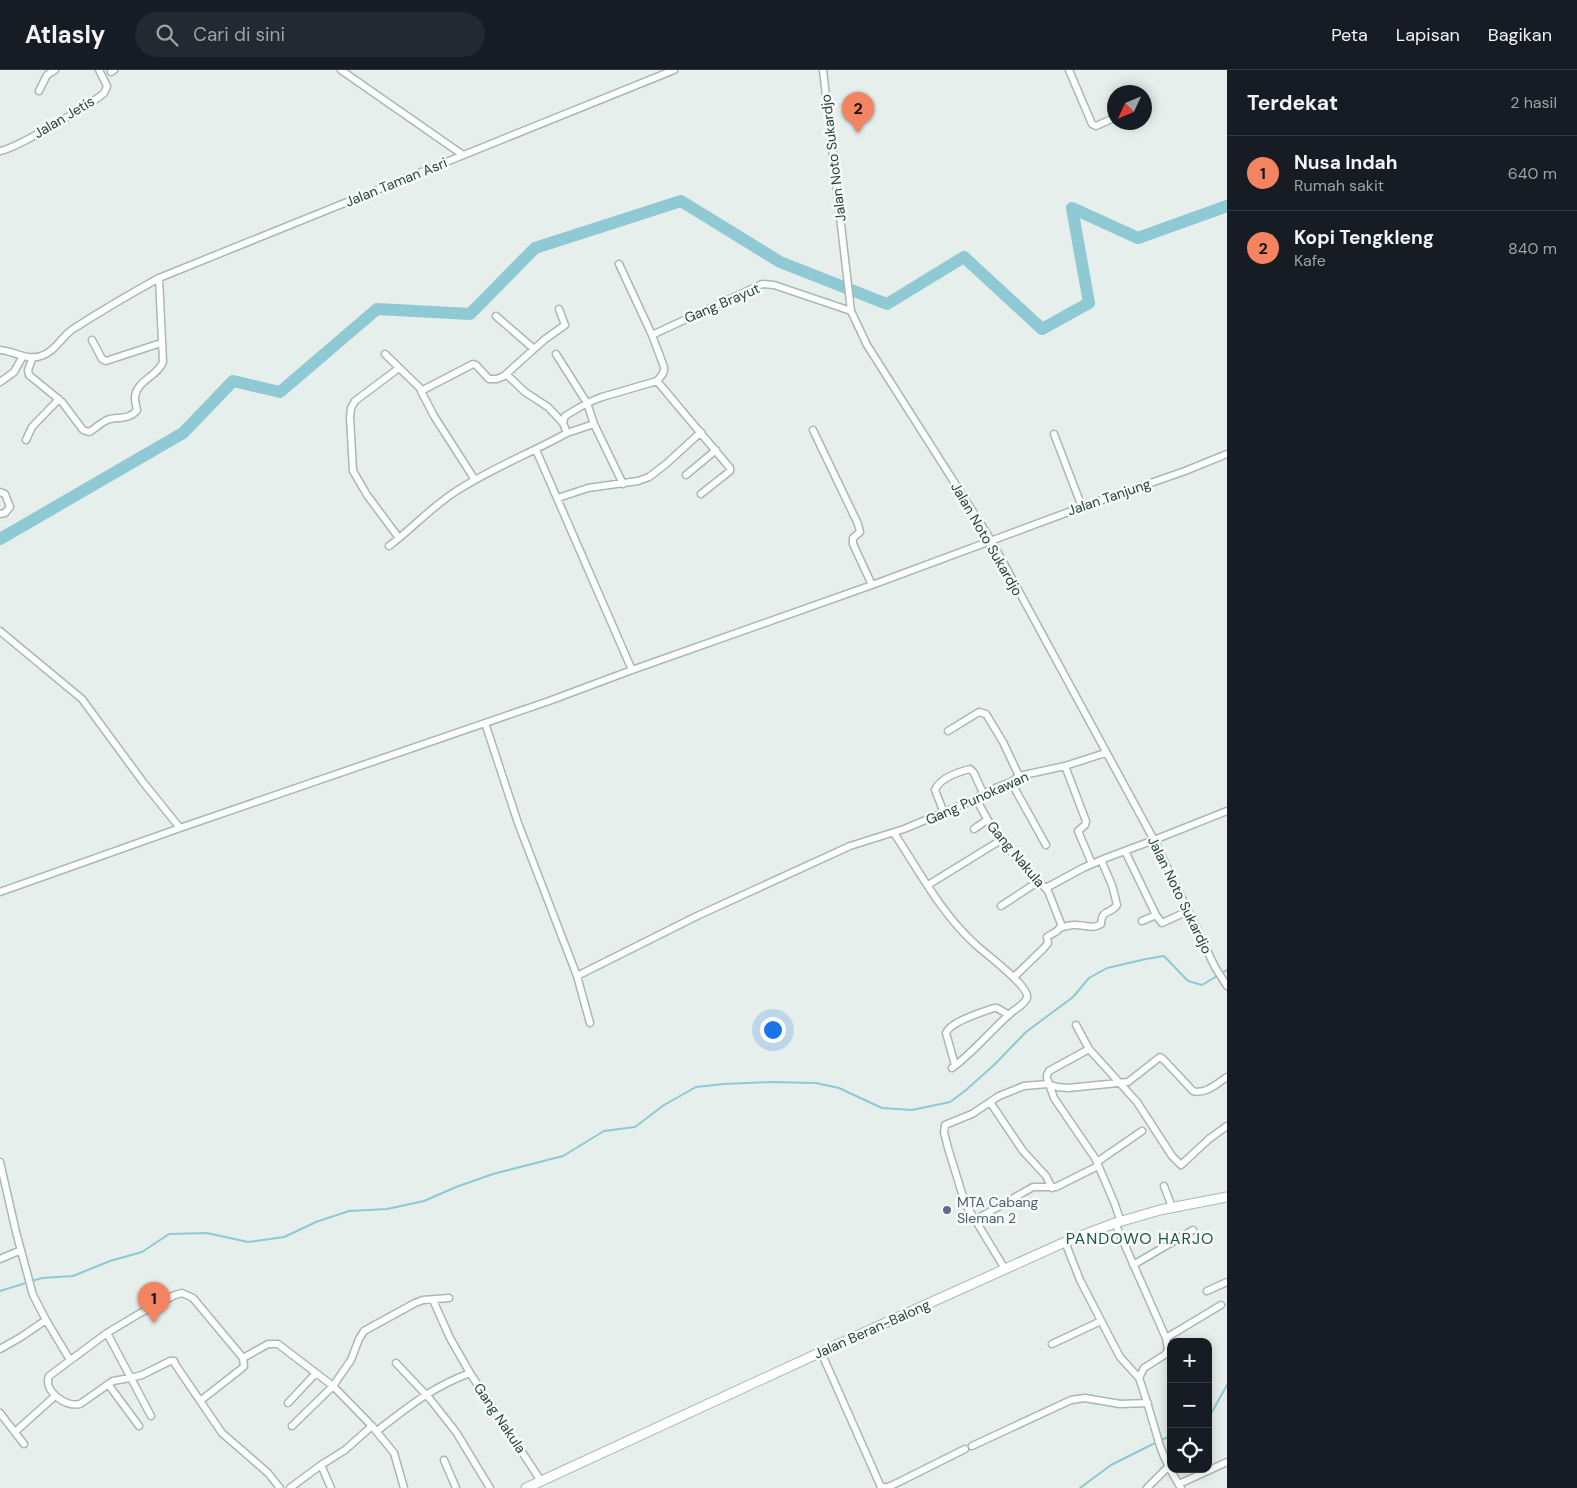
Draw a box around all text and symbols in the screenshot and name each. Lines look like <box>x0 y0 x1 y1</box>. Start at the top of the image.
search box <box>135 12 485 57</box>
text: Atlasly <box>25 19 105 50</box>
icon: search <box>153 21 181 49</box>
text: Cari di sini <box>193 22 285 47</box>
text: Peta <box>1331 23 1368 47</box>
text: Lapisan <box>1396 23 1460 47</box>
text: Bagikan <box>1488 23 1552 47</box>
north arrow <box>1107 85 1152 130</box>
text: Terdekat <box>1247 89 1338 117</box>
street label: Jalan Jetis <box>30 92 98 142</box>
pin: 2 <box>842 92 874 133</box>
text: 2 hasil <box>1510 92 1557 113</box>
street label: Jalan Noto Sukardjo <box>816 93 850 223</box>
text: Nusa Indah <box>1294 150 1397 175</box>
street label: Jalan Taman Asri <box>342 153 450 211</box>
text: 1 <box>1260 163 1266 184</box>
text: 640 m <box>1508 163 1557 184</box>
text: Rumah sakit <box>1294 175 1384 196</box>
text: Kopi Tengkleng <box>1294 225 1434 250</box>
text: 2 <box>1258 238 1268 259</box>
text: 840 m <box>1508 238 1557 259</box>
text: Kafe <box>1294 250 1326 271</box>
street label: Gang Brayut <box>682 279 762 327</box>
street label: Jalan Tanjung <box>1065 474 1153 520</box>
street label: Jalan Noto Sukardjo <box>947 479 1027 599</box>
street label: Gang Punokawan <box>923 767 1031 829</box>
street label: Gang Nakula <box>983 817 1049 891</box>
street label: Jalan Noto Sukardjo <box>1144 833 1216 957</box>
your location <box>760 1017 786 1043</box>
place label: MTA Cabang Sleman 2 <box>957 1193 1039 1227</box>
marker: MTA Cabang Sleman 2 <box>941 1204 953 1216</box>
district label: PANDOWO HARJO <box>1066 1228 1214 1249</box>
pin: 1 <box>138 1282 170 1323</box>
street label: Jalan Beran-Balong <box>811 1295 933 1363</box>
map controls <box>1167 1338 1212 1473</box>
button: + <box>1167 1338 1212 1383</box>
street label: Gang Nakula <box>470 1379 530 1457</box>
button: − <box>1167 1383 1212 1428</box>
button: locate <box>1167 1428 1212 1473</box>

